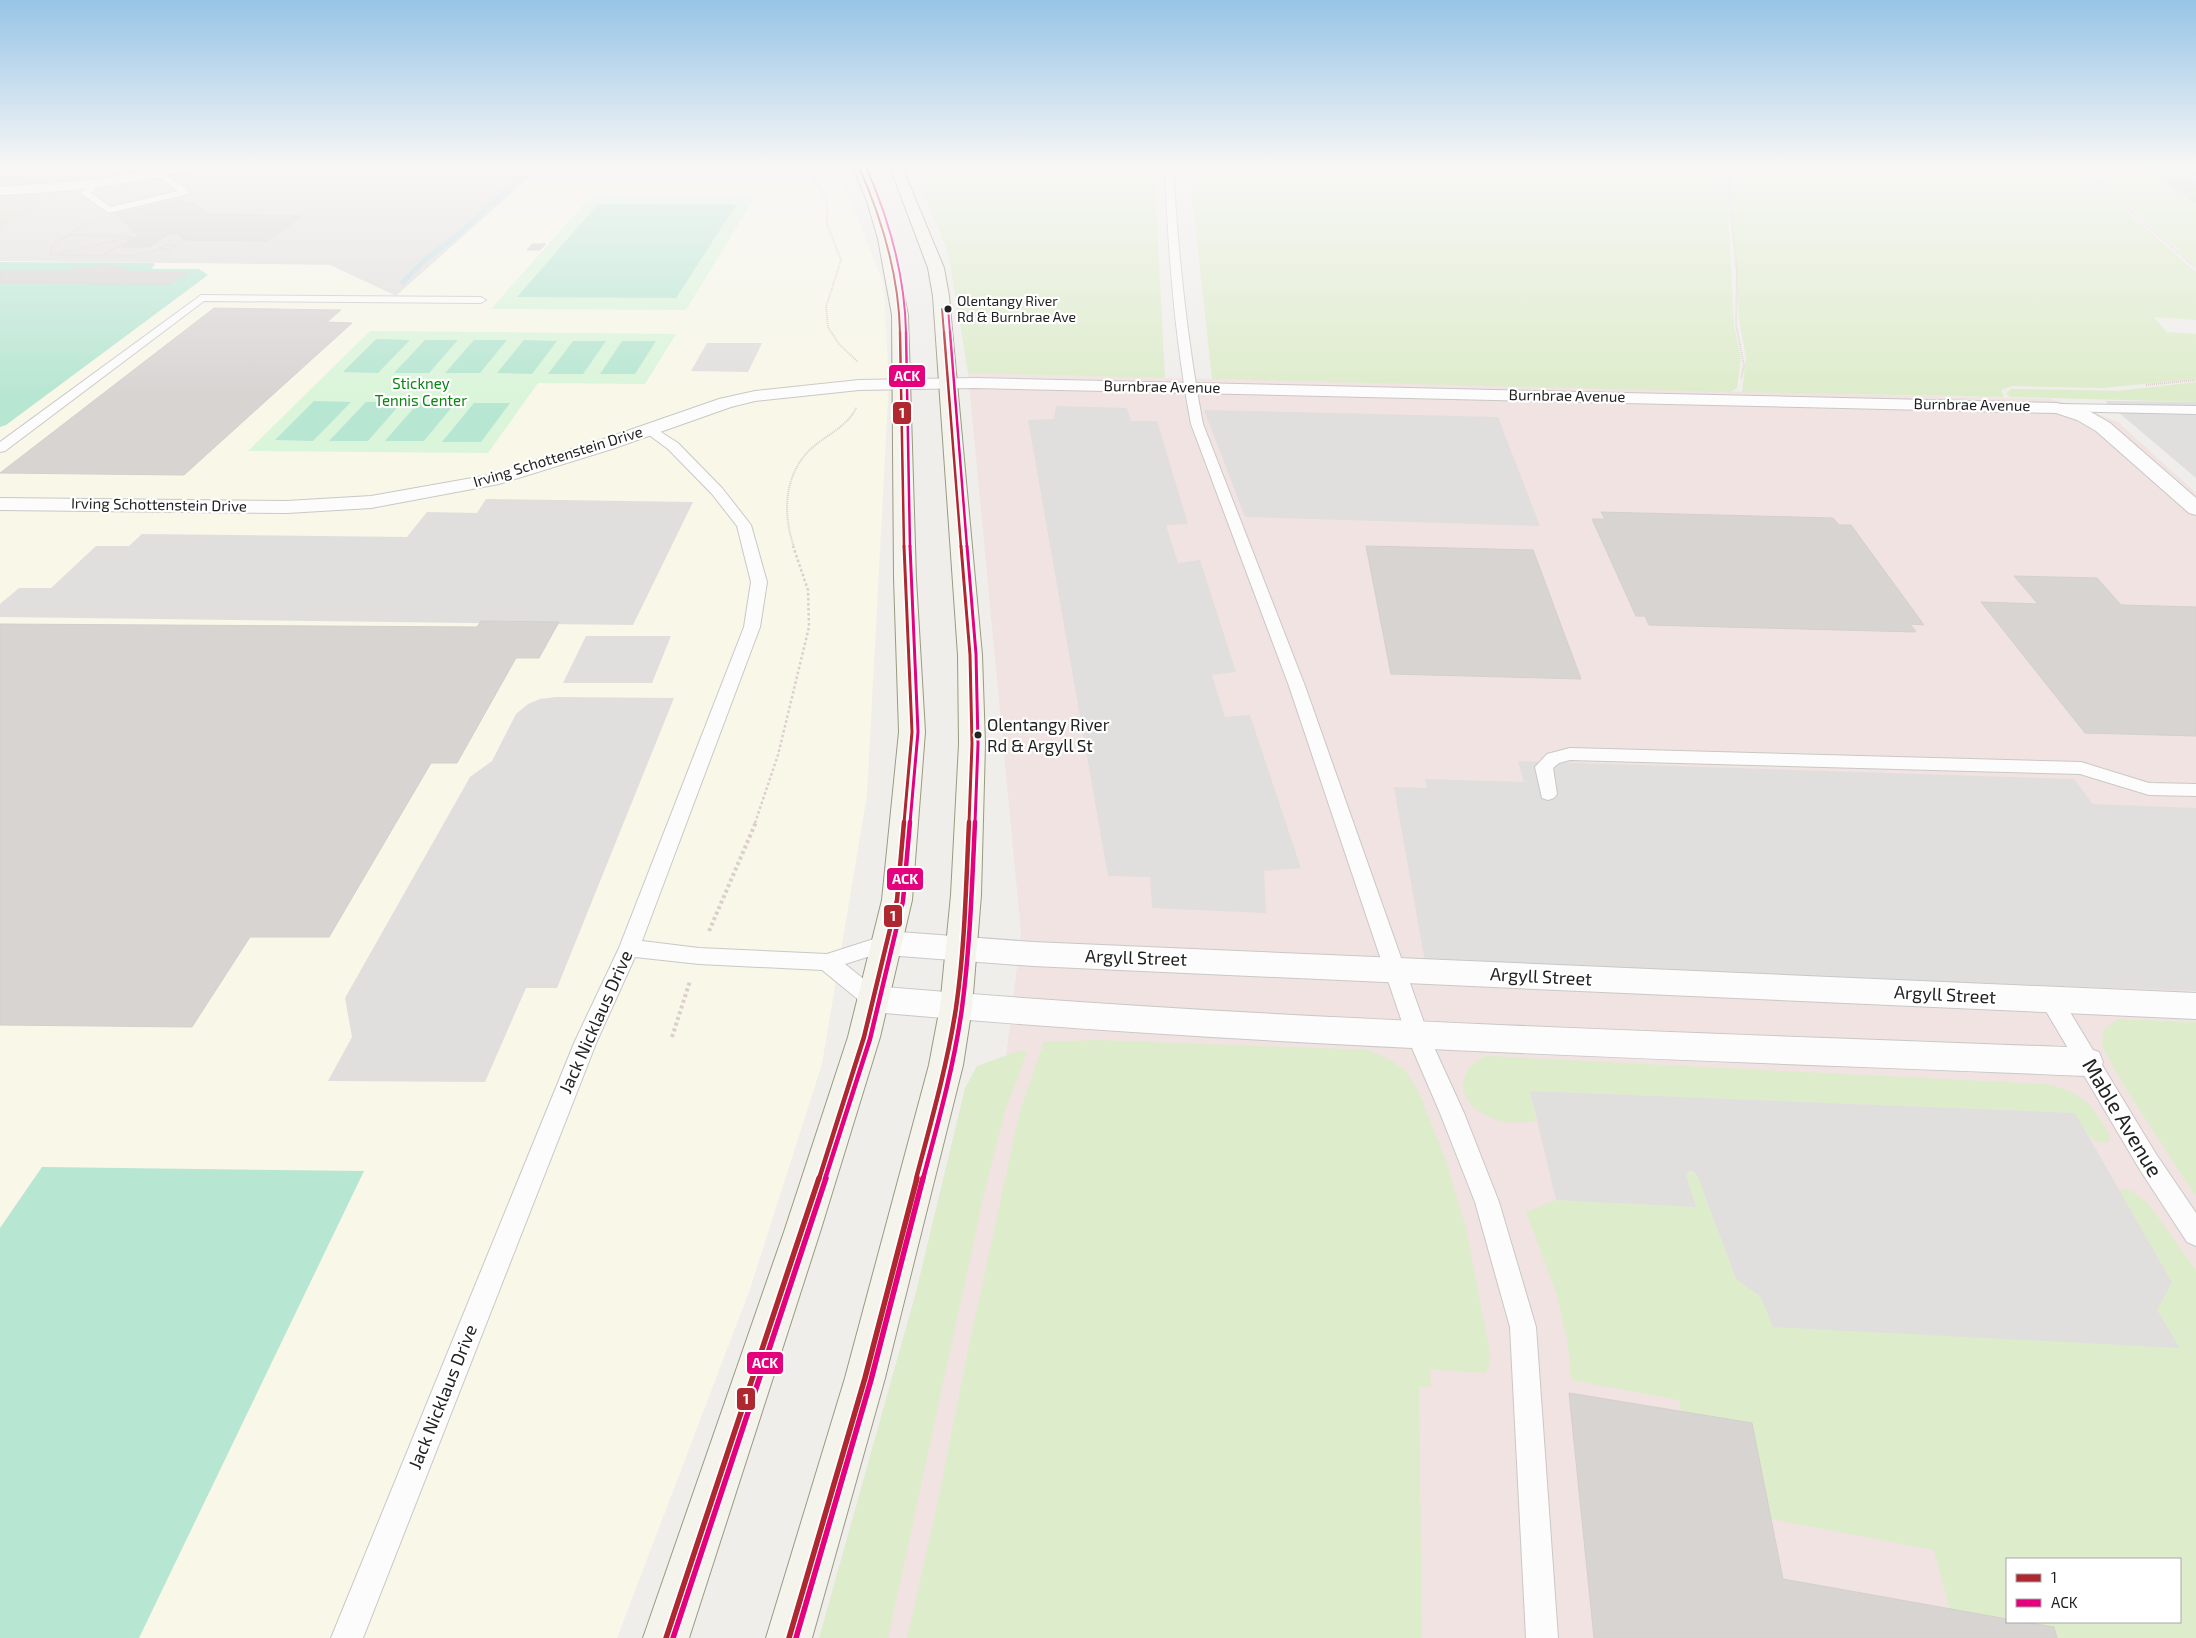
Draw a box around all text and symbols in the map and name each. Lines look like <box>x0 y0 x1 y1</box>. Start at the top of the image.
place label: Olentangy River Rd & Burnbrae Ave <box>957 292 1076 325</box>
marker: Olentangy River Rd & Burnbrae Ave <box>943 304 953 314</box>
line badge: ACK <box>888 364 926 388</box>
text: ACK <box>894 367 920 384</box>
park label: Stickney Tennis Center <box>375 374 467 409</box>
street label: Burnbrae Avenue <box>1104 376 1221 396</box>
street label: Burnbrae Avenue <box>1509 385 1626 405</box>
street label: Burnbrae Avenue <box>1914 394 2031 414</box>
line badge: 1 <box>892 401 912 425</box>
text: 1 <box>899 404 905 421</box>
street label: Irving Schottenstein Drive <box>471 422 644 490</box>
street label: Irving Schottenstein Drive <box>71 493 247 515</box>
place label: Olentangy River Rd & Argyll St <box>987 714 1110 756</box>
marker: Olentangy River Rd & Argyll St <box>973 730 983 740</box>
line badge: ACK <box>886 867 924 891</box>
text: ACK <box>892 870 918 887</box>
line badge: 1 <box>883 904 903 928</box>
text: 1 <box>890 907 896 924</box>
street label: Argyll Street <box>1085 944 1188 970</box>
street label: Jack Nicklaus Drive <box>554 947 637 1097</box>
street label: Argyll Street <box>1489 962 1593 990</box>
street label: Argyll Street <box>1893 980 1997 1008</box>
street label: Mable Avenue <box>2078 1053 2169 1181</box>
street label: Jack Nicklaus Drive <box>403 1321 481 1472</box>
line badge: ACK <box>746 1351 784 1375</box>
text: ACK <box>752 1354 778 1371</box>
line badge: 1 <box>736 1387 756 1411</box>
text: 1 <box>743 1390 749 1407</box>
legend <box>2006 1558 2181 1623</box>
text: 1 <box>2051 1568 2057 1586</box>
text: ACK <box>2051 1593 2078 1611</box>

